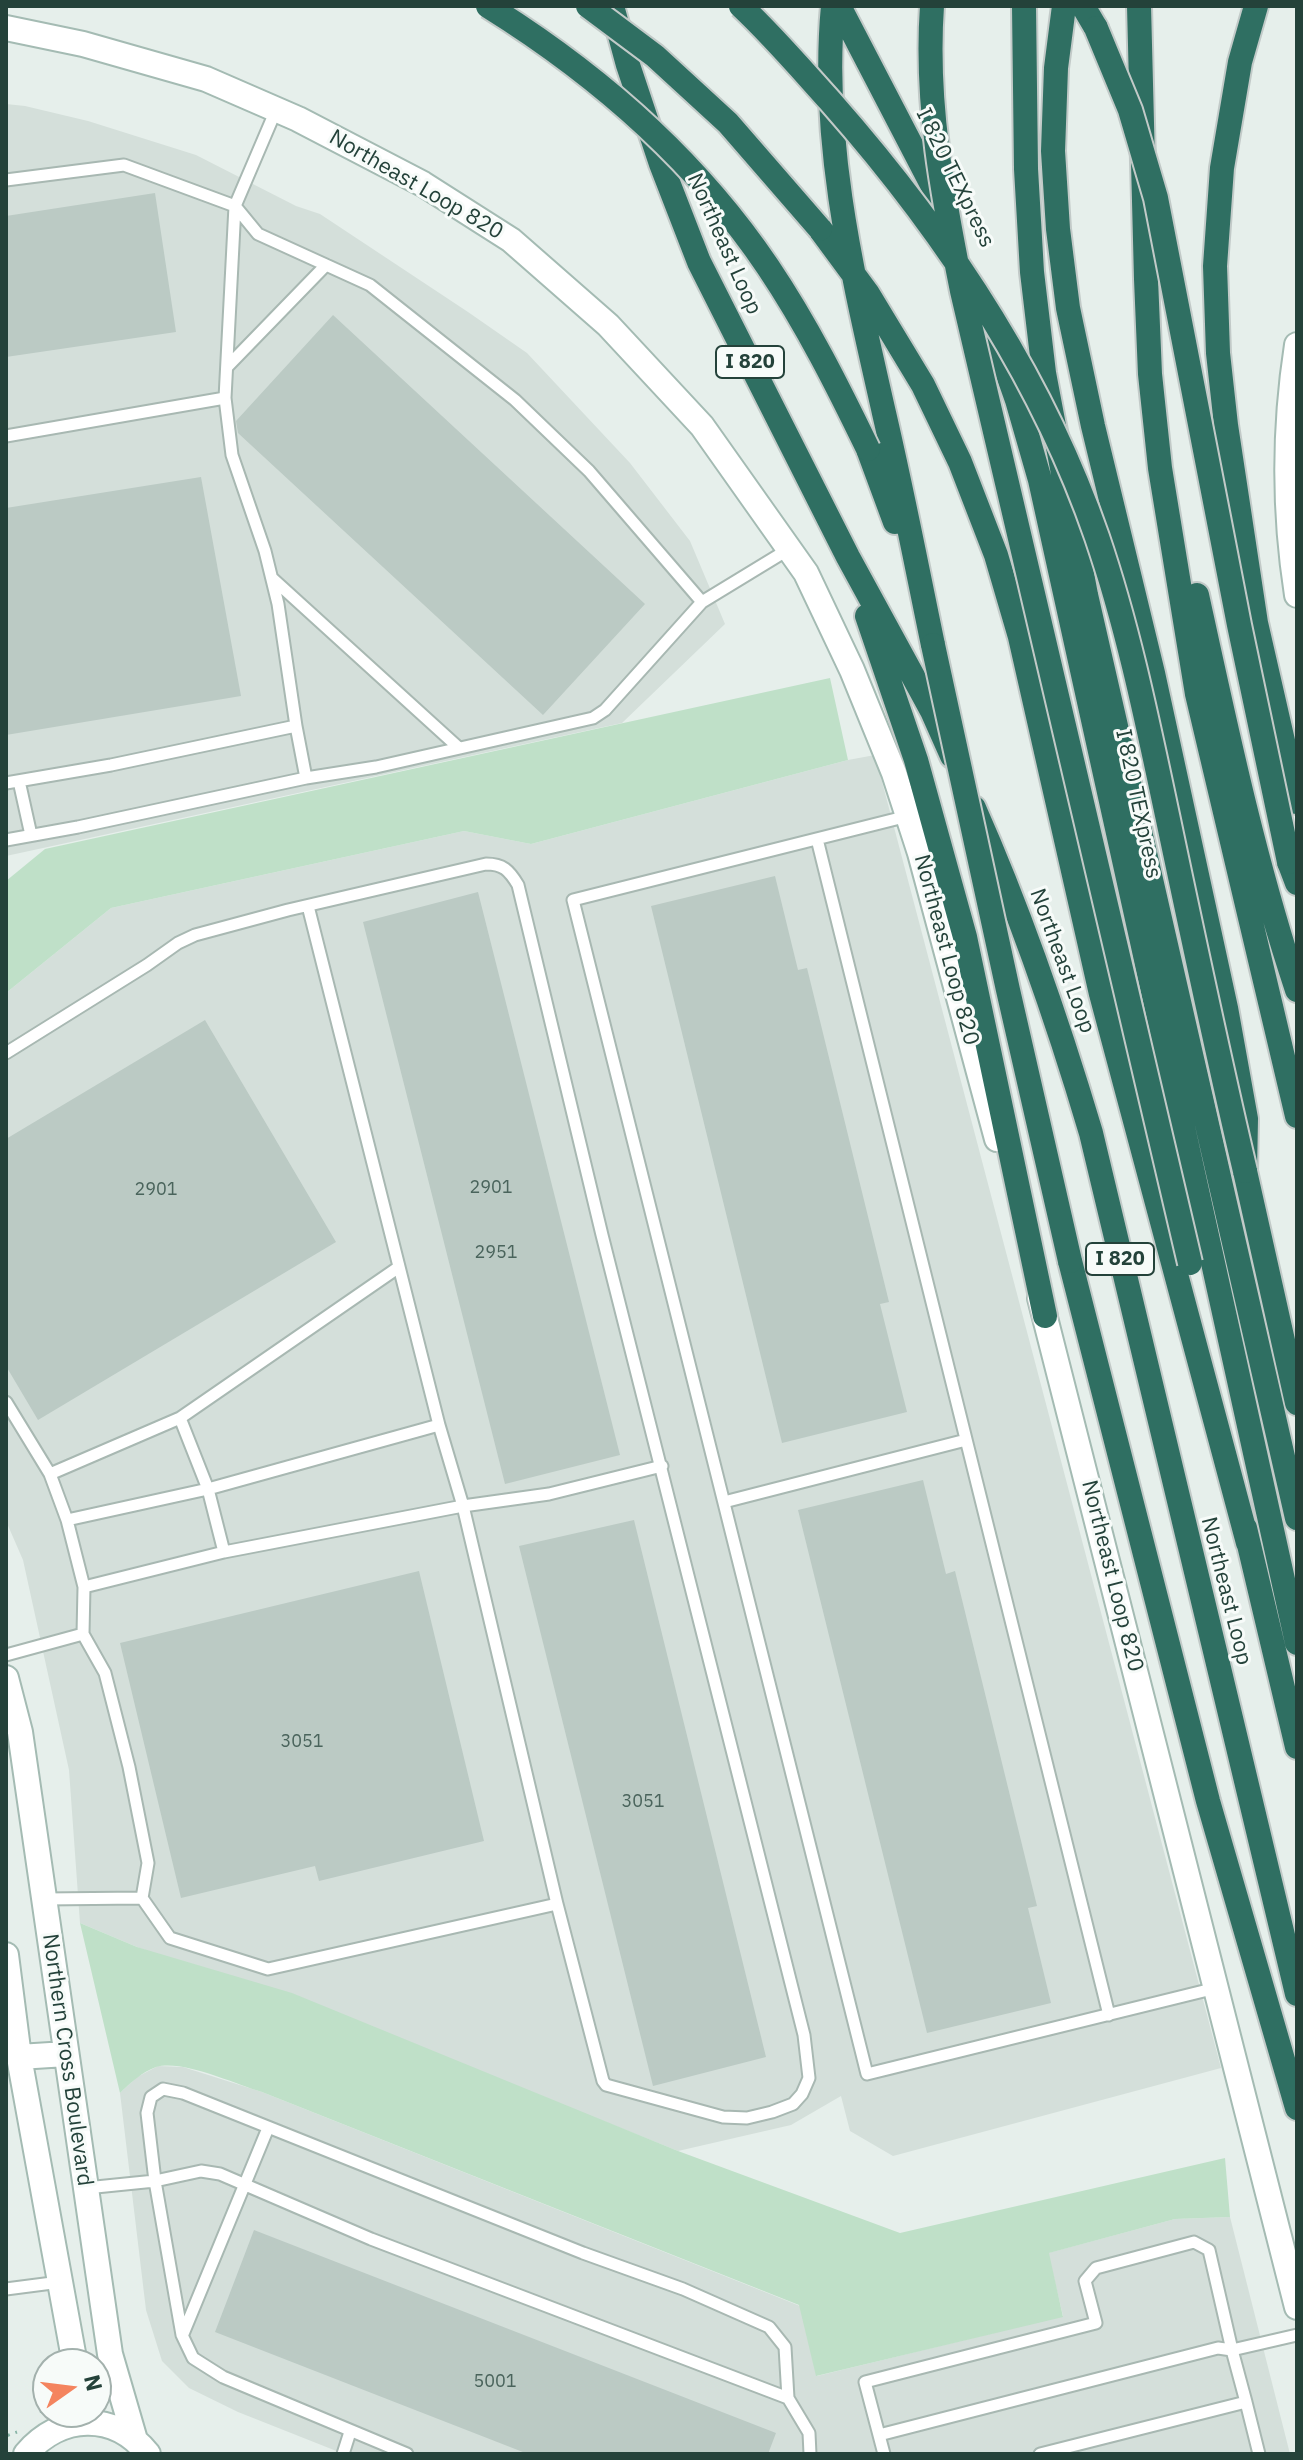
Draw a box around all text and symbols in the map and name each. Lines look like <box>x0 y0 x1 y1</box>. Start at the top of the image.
street label: I 820 TEXpress <box>910 104 1000 252</box>
street label: Northeast Loop 820 <box>324 124 508 246</box>
street label: Northeast Loop <box>681 169 767 319</box>
road number: I 820 <box>716 346 784 378</box>
street label: I 820 TEXpress <box>1109 727 1167 881</box>
street label: Northeast Loop 820 <box>908 852 984 1048</box>
street label: Northeast Loop <box>1024 885 1100 1037</box>
house number: 2901 <box>469 1177 513 1199</box>
house number: 2901 <box>134 1179 178 1201</box>
house number: 2951 <box>474 1242 518 1264</box>
road number: I 820 <box>1086 1243 1154 1275</box>
street label: Northeast Loop 820 <box>1075 1477 1149 1675</box>
street label: Northeast Loop <box>1195 1514 1257 1668</box>
house number: 3051 <box>280 1731 324 1753</box>
house number: 3051 <box>621 1791 665 1813</box>
street label: Northern Cross Boulevard <box>36 1932 98 2188</box>
north arrow <box>32 2348 112 2428</box>
text: N <box>78 2371 110 2394</box>
house number: 5001 <box>473 2371 517 2393</box>

